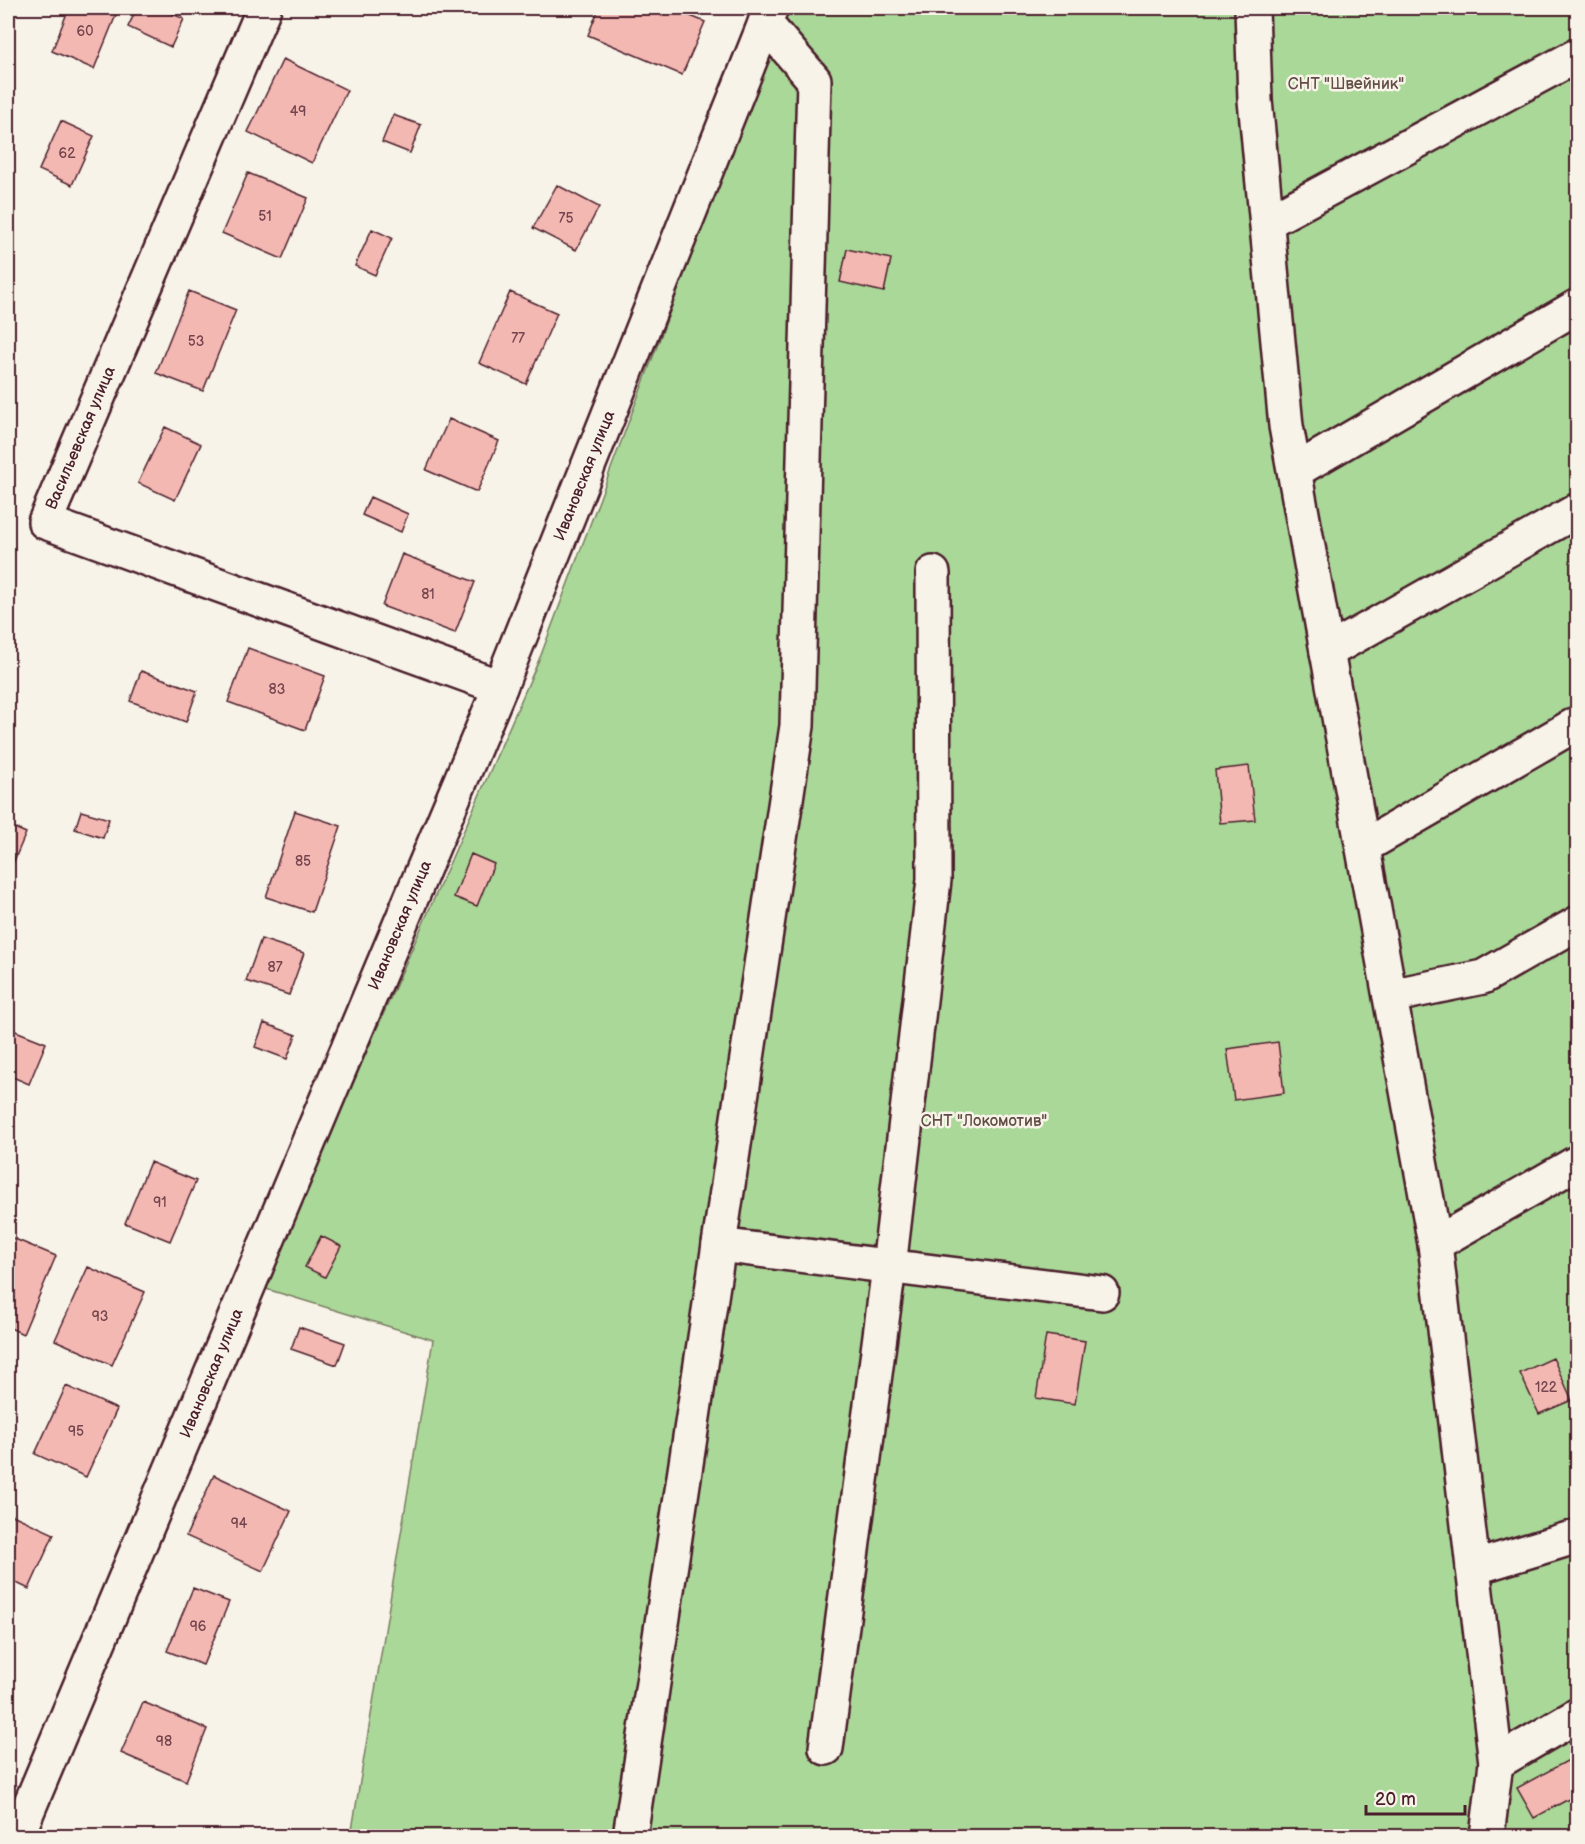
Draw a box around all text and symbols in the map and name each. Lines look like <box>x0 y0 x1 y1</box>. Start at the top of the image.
house number: 60 <box>77 23 93 40</box>
park label: СНТ "Швейник" <box>1288 75 1404 94</box>
house number: 49 <box>290 103 306 120</box>
house number: 62 <box>59 145 76 162</box>
house number: 51 <box>258 208 272 225</box>
house number: 75 <box>559 210 573 227</box>
house number: 77 <box>511 330 525 347</box>
house number: 53 <box>188 333 204 350</box>
street label: Васильевская улица <box>42 363 120 512</box>
street label: Ивановская улица <box>550 407 619 543</box>
house number: 81 <box>421 586 435 603</box>
house number: 83 <box>269 681 285 698</box>
house number: 85 <box>295 853 311 870</box>
street label: Ивановская улица <box>364 857 436 993</box>
house number: 87 <box>267 959 283 976</box>
park label: СНТ "Локомотив" <box>921 1112 1047 1131</box>
house number: 91 <box>153 1194 167 1211</box>
street label: Ивановская улица <box>176 1305 247 1441</box>
house number: 93 <box>92 1308 108 1325</box>
house number: 122 <box>1535 1379 1558 1396</box>
house number: 95 <box>68 1423 84 1440</box>
house number: 94 <box>231 1515 248 1532</box>
house number: 96 <box>190 1618 207 1635</box>
house number: 98 <box>156 1733 172 1750</box>
scale bar <box>1366 1778 1465 1816</box>
text: 20 m <box>1375 1789 1416 1810</box>

